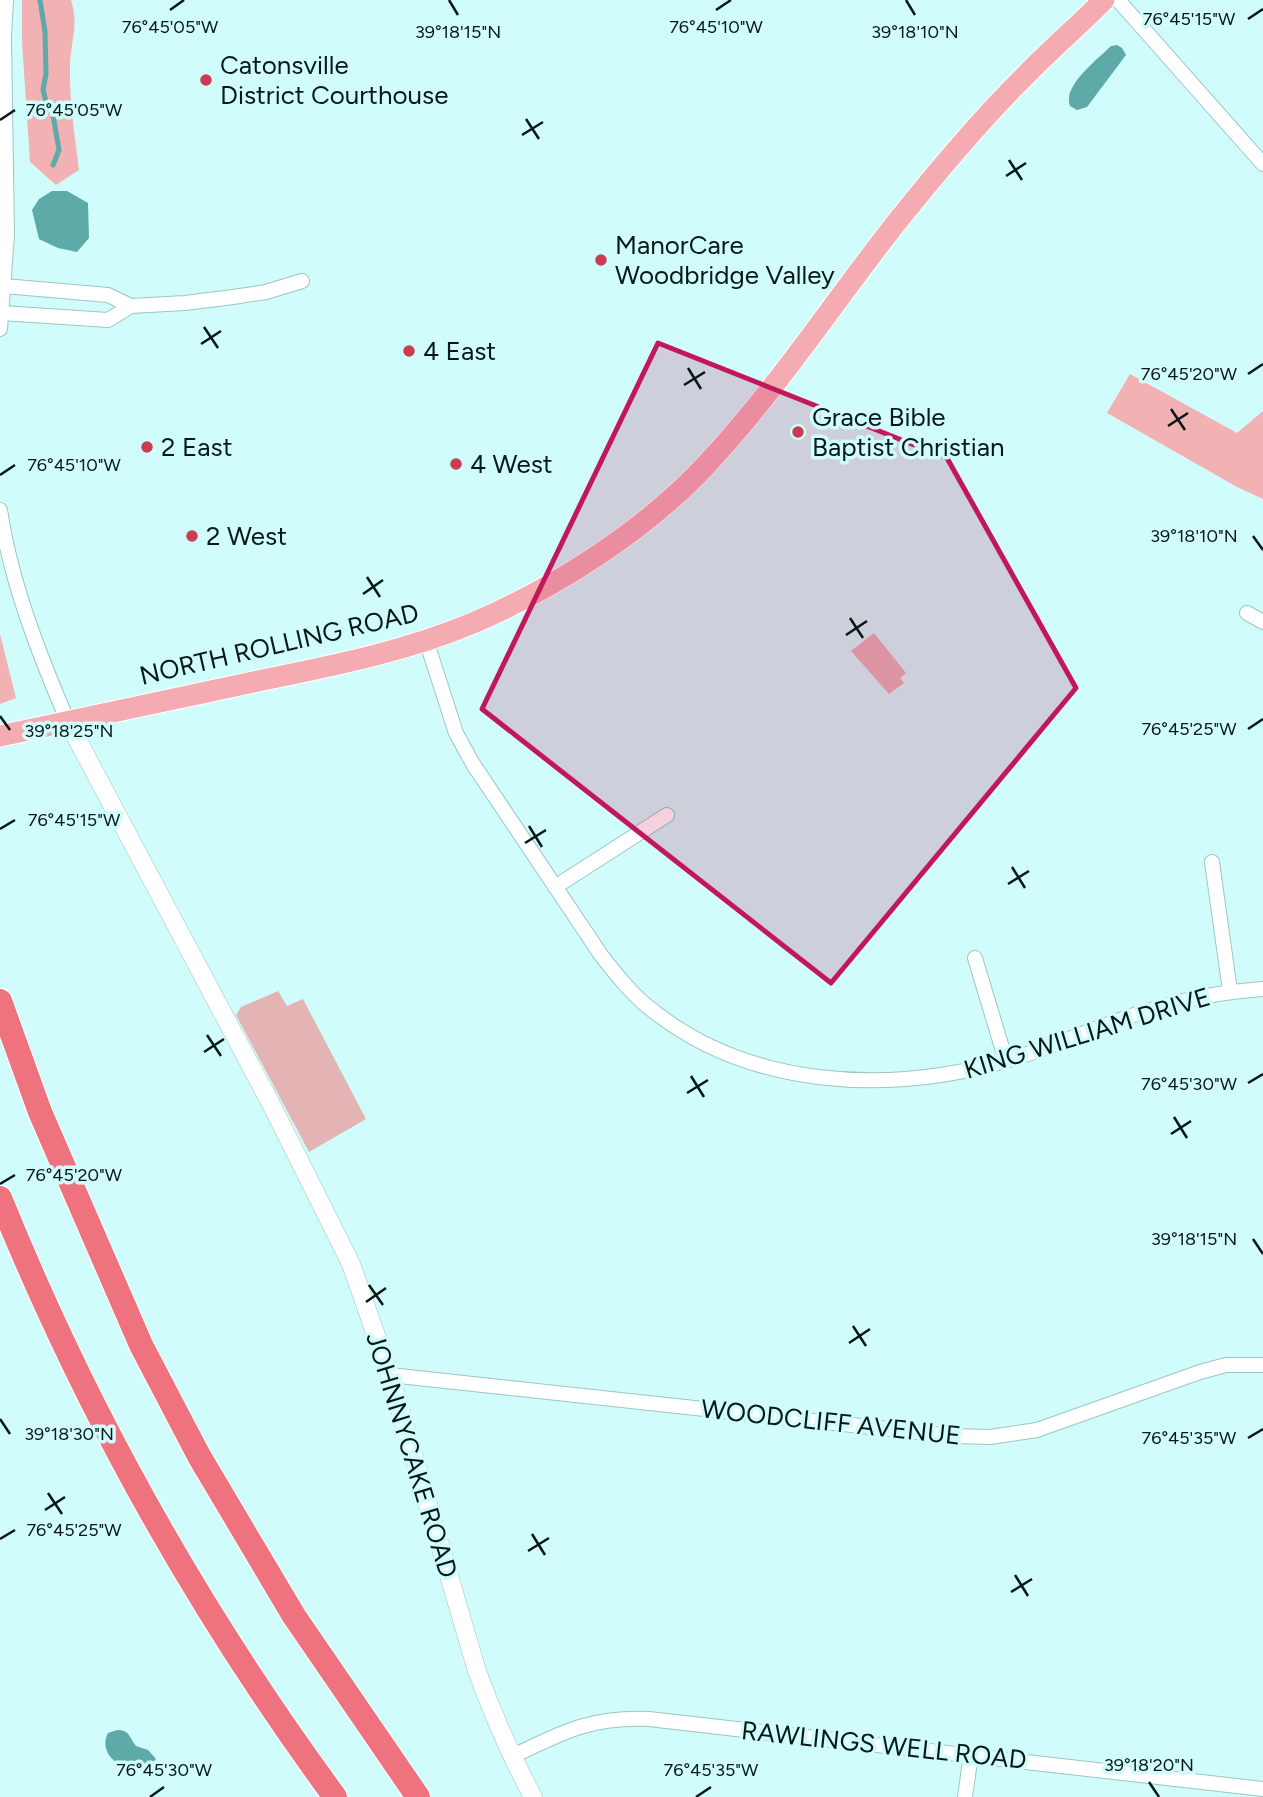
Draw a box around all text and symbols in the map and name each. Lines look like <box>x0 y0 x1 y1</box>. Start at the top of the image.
text: 76°45'15"W <box>1143 8 1236 30</box>
text: 76°45'05"W <box>122 16 219 38</box>
text: 76°45'10"W <box>669 16 764 38</box>
text: 39°18'15"N <box>415 21 501 43</box>
text: 39°18'10"N <box>871 21 959 43</box>
place label: Catonsville District Courthouse <box>220 49 448 111</box>
marker: Catonsville District Courthouse <box>198 72 214 88</box>
text: 76°45'05"W <box>26 99 123 121</box>
place label: ManorCare Woodbridge Valley <box>615 229 835 291</box>
marker: ManorCare Woodbridge Valley <box>593 252 609 268</box>
place label: 4 East <box>423 335 496 367</box>
marker: 4 East <box>401 343 417 359</box>
text: 76°45'20"W <box>1141 363 1238 385</box>
place label: Grace Bible Baptist Christian <box>812 401 1005 463</box>
marker: Grace Bible Baptist Christian <box>790 424 806 440</box>
place label: 2 East <box>161 431 233 463</box>
marker: 2 East <box>139 439 155 455</box>
place label: 4 West <box>470 448 553 480</box>
text: 76°45'10"W <box>27 454 122 476</box>
marker: 4 West <box>448 456 464 472</box>
place label: 2 West <box>206 520 287 552</box>
text: 39°18'10"N <box>1150 525 1238 547</box>
marker: 2 West <box>184 528 200 544</box>
street label: NORTH ROLLING ROAD <box>136 596 422 692</box>
text: 76°45'25"W <box>1141 718 1237 740</box>
text: 39°18'25"N <box>25 720 113 742</box>
text: 76°45'15"W <box>28 809 121 831</box>
street label: KING WILLIAM DRIVE <box>960 980 1214 1086</box>
text: 76°45'30"W <box>1141 1073 1238 1095</box>
text: 76°45'20"W <box>26 1164 123 1186</box>
text: 39°18'15"N <box>1151 1228 1237 1250</box>
street label: JOHNNYCAKE ROAD <box>359 1328 465 1582</box>
street label: WOODCLIFF AVENUE <box>700 1392 962 1452</box>
text: 39°18'30"N <box>24 1423 114 1445</box>
text: 76°45'35"W <box>1142 1427 1237 1449</box>
text: 76°45'25"W <box>26 1519 122 1541</box>
street label: RAWLINGS WELL ROAD <box>740 1714 1028 1776</box>
text: 39°18'20"N <box>1104 1754 1194 1776</box>
text: 76°45'30"W <box>116 1759 213 1781</box>
text: 76°45'35"W <box>664 1759 759 1781</box>

